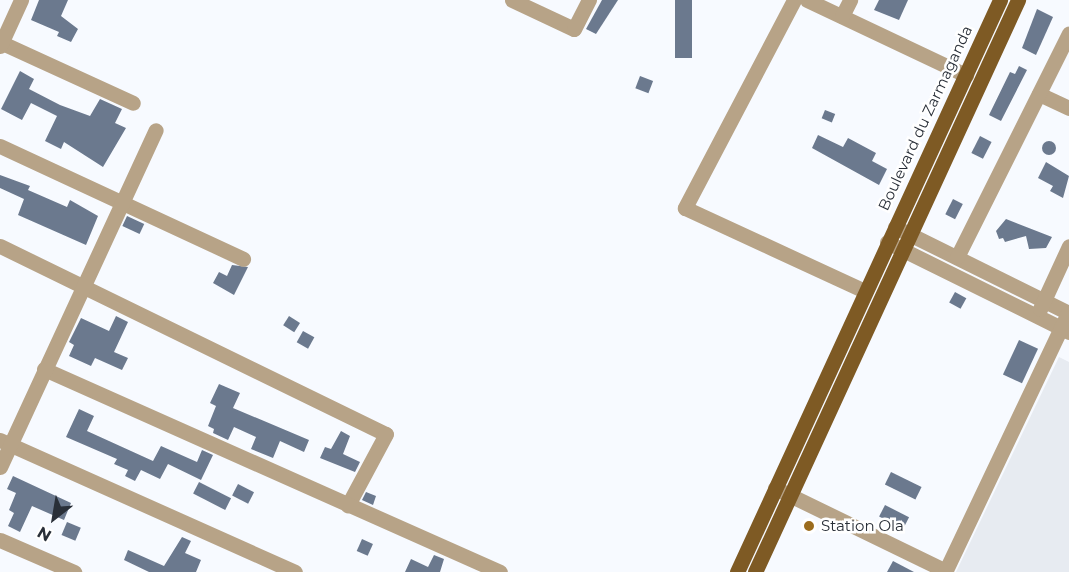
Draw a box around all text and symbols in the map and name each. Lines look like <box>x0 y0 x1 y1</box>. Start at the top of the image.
street label: Boulevard du Zarmaganda <box>874 23 976 213</box>
north arrow <box>24 488 84 548</box>
place label: Station Ola <box>821 517 904 535</box>
marker: Station Ola <box>802 519 816 533</box>
text: N <box>34 522 55 545</box>

